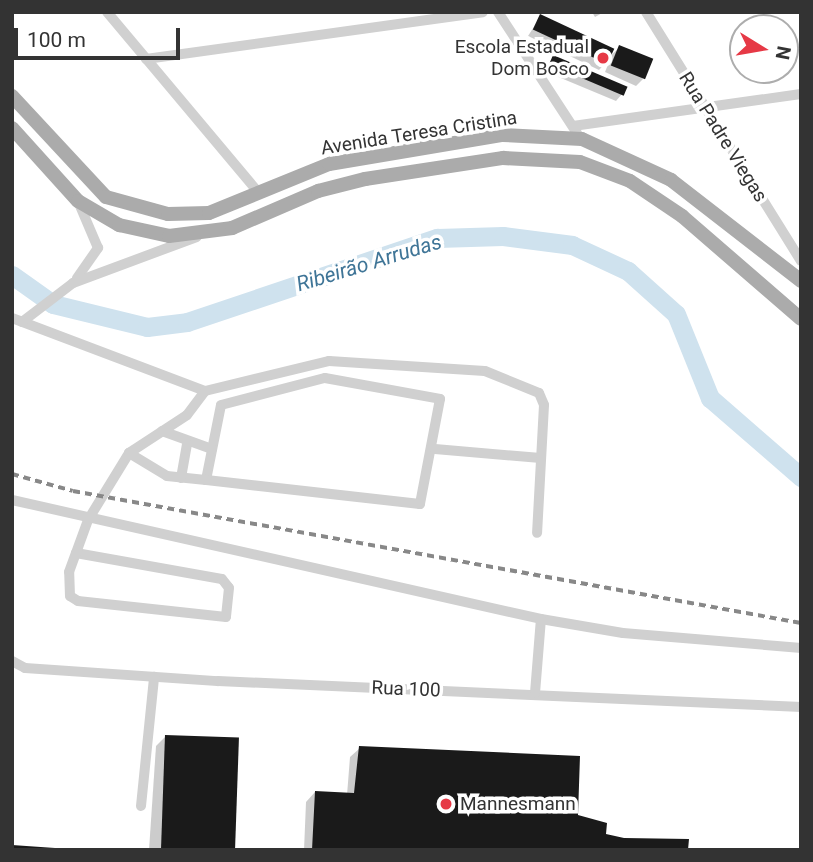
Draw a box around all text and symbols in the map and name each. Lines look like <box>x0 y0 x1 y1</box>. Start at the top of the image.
scale bar <box>18 14 184 58</box>
north arrow <box>729 14 799 84</box>
text: 100 m <box>27 28 86 52</box>
place label: Escola Estadual Dom Bosco <box>455 36 589 80</box>
text: N <box>771 44 796 61</box>
marker: Escola Estadual Dom Bosco <box>595 50 611 66</box>
street label: Rua Padre Viegas <box>674 68 772 206</box>
street label: Avenida Teresa Cristina <box>319 106 519 160</box>
water label: Ribeirão Arrudas <box>293 229 445 297</box>
street label: Rua 100 <box>371 676 441 702</box>
place label: Mannesmann <box>460 793 576 815</box>
marker: Mannesmann <box>438 796 454 812</box>

